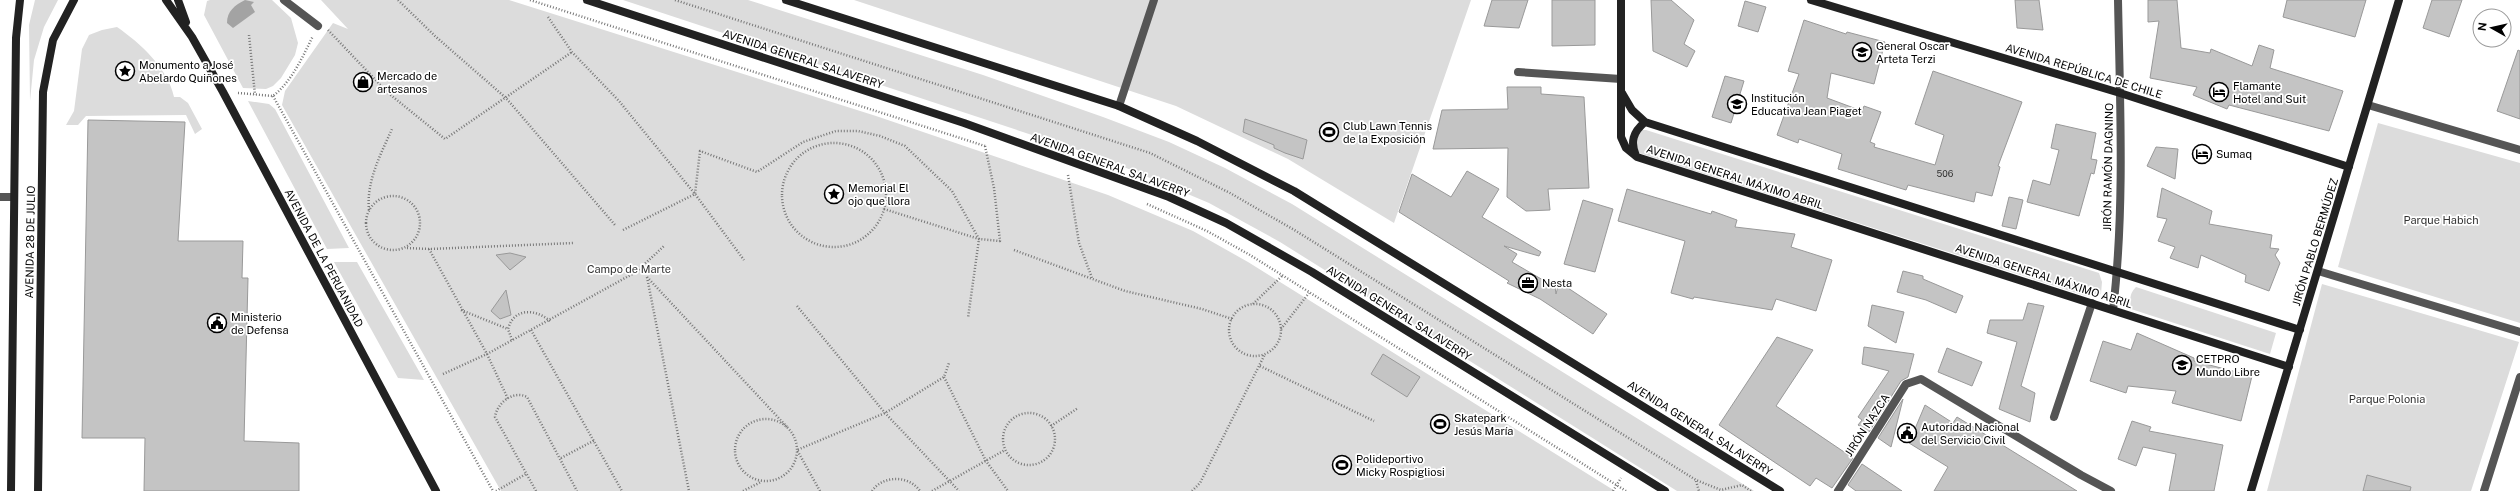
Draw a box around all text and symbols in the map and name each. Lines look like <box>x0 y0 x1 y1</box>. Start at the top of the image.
north arrow <box>2472 8 2512 48</box>
text: N <box>2476 22 2489 32</box>
street label: AVENIDA GENERAL SALAVERRY <box>721 27 885 91</box>
place label: General Oscar Arteta Terzi <box>1876 40 1949 65</box>
street label: AVENIDA REPÚBLICA DE CHILE <box>2004 40 2164 101</box>
school or university icon: General Oscar Arteta Terzi <box>1851 41 1873 63</box>
place label: Monumento a José Abelardo Quiñones <box>139 59 237 84</box>
place icon: Monumento a José Abelardo Quiñones <box>114 60 136 82</box>
place label: Mercado de artesanos <box>377 70 437 95</box>
shop icon: Mercado de artesanos <box>352 71 374 93</box>
place label: Flamante Hotel and Suit <box>2233 80 2306 105</box>
hotel icon: Flamante Hotel and Suit <box>2208 81 2230 103</box>
place label: Institución Educativa Jean Piaget <box>1751 92 1862 117</box>
school or university icon: Institución Educativa Jean Piaget <box>1726 93 1748 115</box>
street label: JIRÓN RAMÓN DAGNINO <box>2100 103 2115 231</box>
place label: Club Lawn Tennis de la Exposición <box>1343 120 1432 145</box>
sports icon: Club Lawn Tennis de la Exposición <box>1318 121 1340 143</box>
street label: AVENIDA GENERAL SALAVERRY <box>1029 131 1191 200</box>
street label: AVENIDA GENERAL MÁXIMO ABRIL <box>1645 142 1825 211</box>
hotel icon: Sumaq <box>2191 143 2213 165</box>
place label: Sumaq <box>2216 148 2252 160</box>
house number: 506 <box>1937 168 1954 179</box>
street label: JIRÓN PABLO BERMÚDEZ <box>2289 176 2340 307</box>
place label: Memorial El ojo que llora <box>848 182 910 207</box>
place icon: Memorial El ojo que llora <box>823 183 845 205</box>
street label: AVENIDA 28 DE JULIO <box>23 185 37 299</box>
street label: AVENIDA DE LA PERUANIDAD <box>282 187 366 329</box>
park label: Parque Habich <box>2404 214 2478 226</box>
street label: AVENIDA GENERAL MÁXIMO ABRIL <box>1954 241 2134 310</box>
park label: Campo de Marte <box>587 263 671 275</box>
street label: AVENIDA GENERAL SALAVERRY <box>1324 263 1474 363</box>
office icon: Nesta <box>1517 272 1539 294</box>
place label: Nesta <box>1542 277 1572 289</box>
place label: Ministerio de Defensa <box>231 311 289 336</box>
public building icon: Ministerio de Defensa <box>206 312 228 334</box>
place label: CETPRO Mundo Libre <box>2196 353 2260 378</box>
school or university icon: CETPRO Mundo Libre <box>2171 354 2193 376</box>
street label: AVENIDA GENERAL SALAVERRY <box>1625 378 1775 478</box>
street label: JIRÓN NAZCA <box>1841 391 1892 459</box>
park label: Parque Polonia <box>2349 393 2425 405</box>
place label: Skatepark Jesús María <box>1454 412 1513 437</box>
sports icon: Skatepark Jesús María <box>1429 413 1451 435</box>
place label: Autoridad Nacional del Servicio Civil <box>1921 421 2019 446</box>
public building icon: Autoridad Nacional del Servicio Civil <box>1896 422 1918 444</box>
place label: Polideportivo Micky Rospigliosi <box>1356 453 1445 478</box>
sports icon: Polideportivo Micky Rospigliosi <box>1331 454 1353 476</box>

